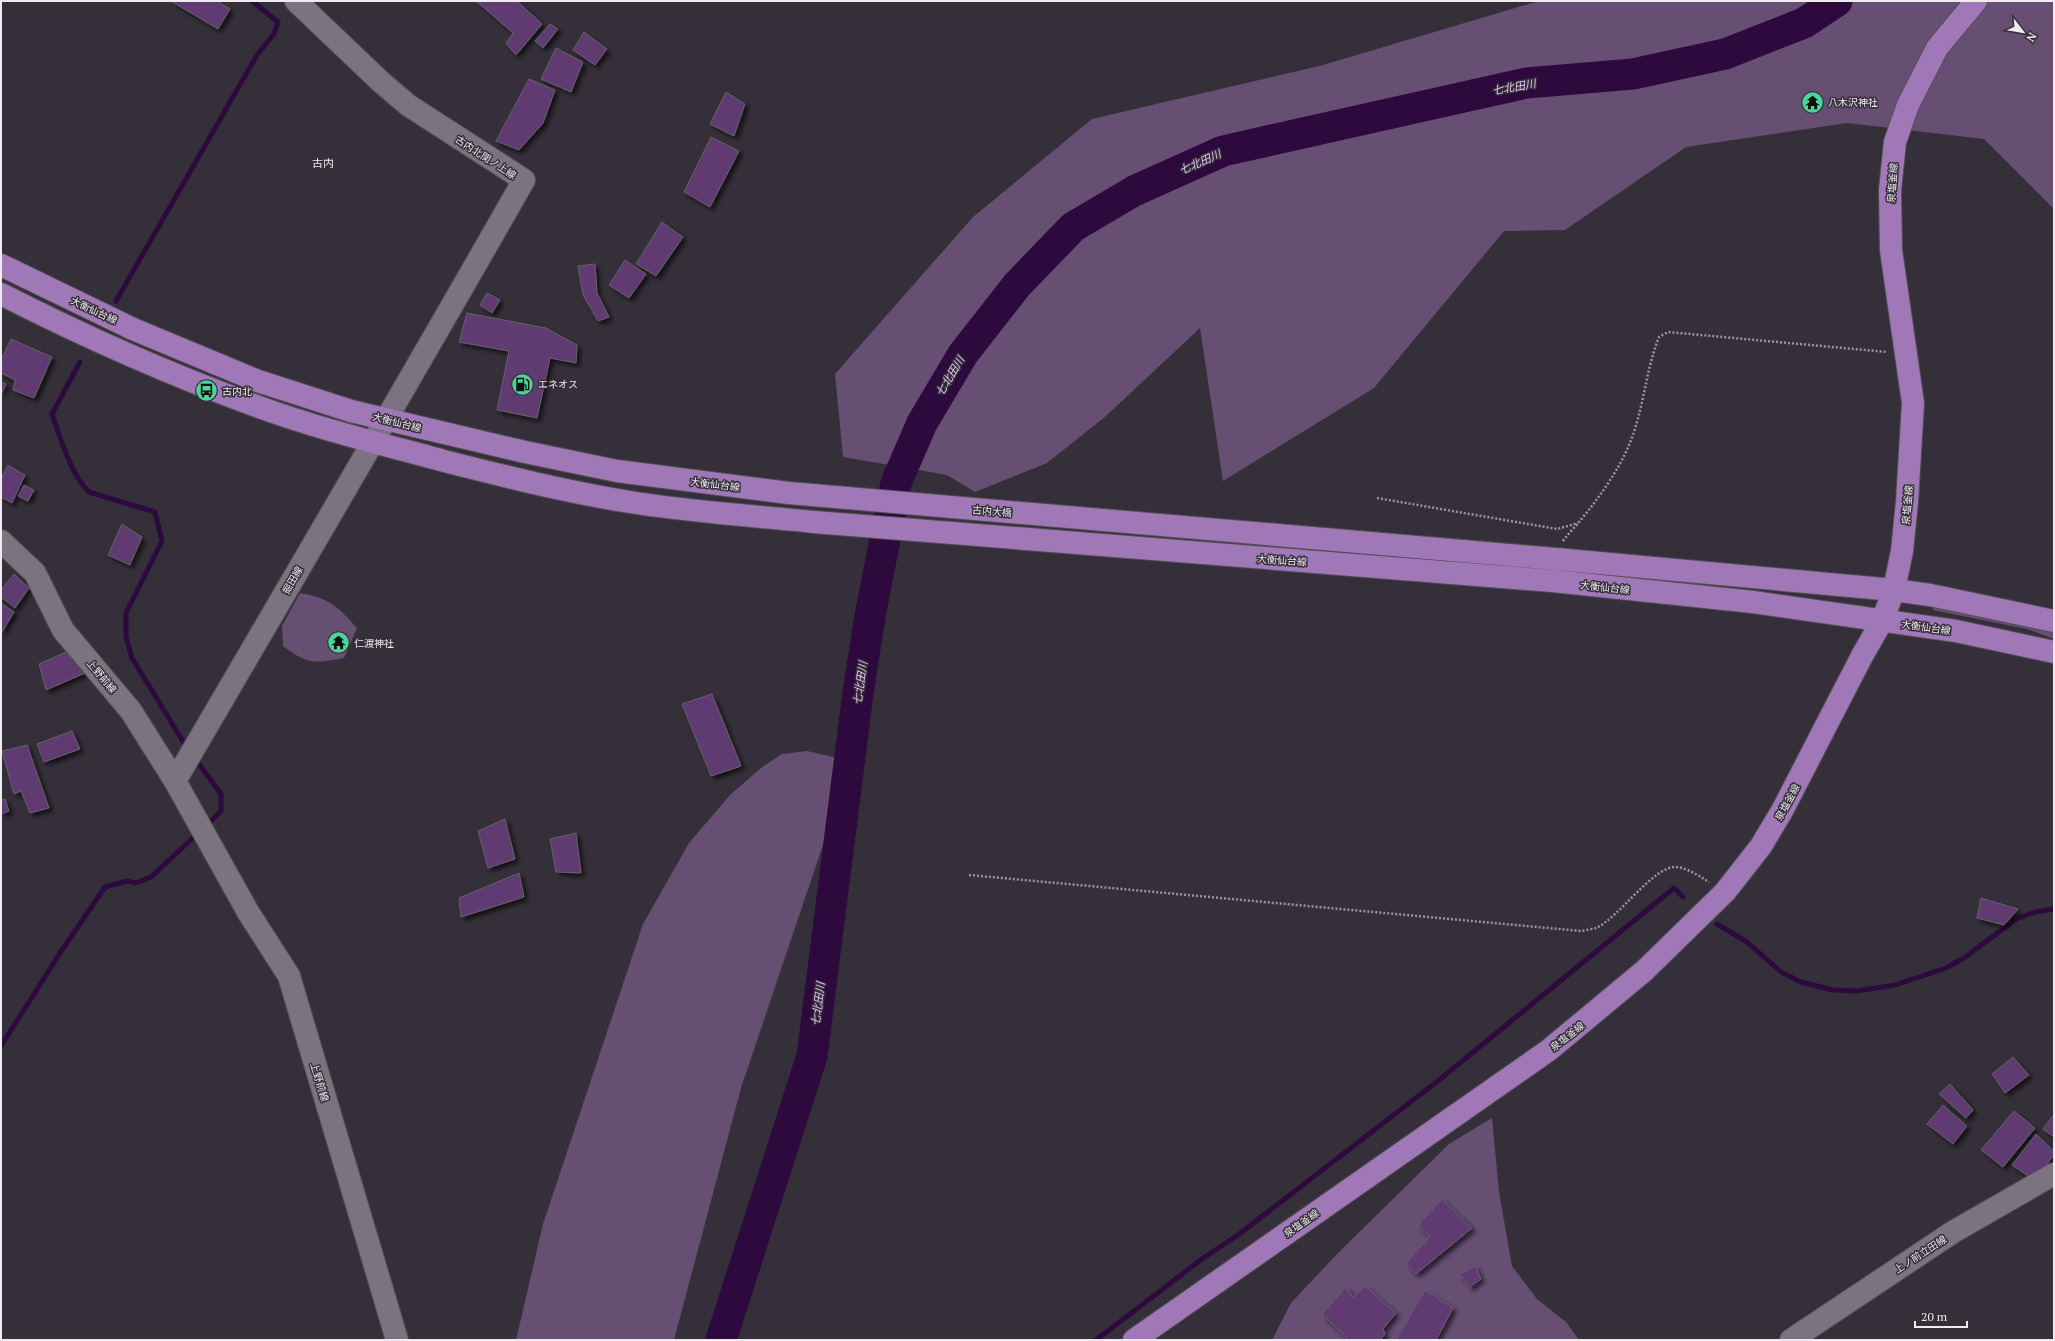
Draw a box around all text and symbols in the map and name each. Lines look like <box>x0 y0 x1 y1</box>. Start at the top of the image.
north arrow <box>2003 12 2043 52</box>
text: N <box>2023 30 2040 45</box>
water label: 七北田川 <box>1491 76 1538 98</box>
temple icon: 八木沢神社 <box>1800 89 1826 115</box>
place label: 八木沢神社 <box>1828 96 1878 109</box>
street label: 古内北関ノ上線 <box>453 133 519 182</box>
water label: 七北田川 <box>1177 146 1224 177</box>
district label: 古内 <box>312 156 334 170</box>
street label: 泉塩釜線 <box>1885 163 1900 203</box>
street label: 大衡仙台線 <box>68 294 119 327</box>
water label: 七北田川 <box>933 353 968 398</box>
fuel station icon: エネオス <box>509 371 535 397</box>
bus stop icon: 古内北 <box>194 378 220 404</box>
place label: エネオス <box>538 378 578 391</box>
place label: 古内北 <box>222 385 252 398</box>
street label: 大衡仙台線 <box>371 410 423 435</box>
street label: 大衡仙台線 <box>689 475 741 494</box>
street label: 泉塩釜線 <box>1899 485 1916 526</box>
street label: 古内大橋 <box>971 503 1012 520</box>
street label: 大衡仙台線 <box>1257 552 1307 569</box>
street label: 掘田線 <box>279 564 306 596</box>
street label: 大衡仙台線 <box>1579 578 1630 597</box>
street label: 大衡仙台線 <box>1900 618 1952 637</box>
temple icon: 仁渡神社 <box>325 630 351 656</box>
place label: 仁渡神社 <box>354 637 394 650</box>
street label: 上野前線 <box>84 657 119 696</box>
water label: 七北田川 <box>850 659 870 706</box>
street label: 泉塩釜線 <box>1772 782 1803 823</box>
water label: 七北田川 <box>808 980 828 1027</box>
street label: 泉塩釜線 <box>1548 1019 1587 1054</box>
street label: 上野前線 <box>307 1061 332 1103</box>
street label: 泉塩釜線 <box>1281 1207 1321 1240</box>
street label: 上ノ前立田線 <box>1892 1233 1949 1276</box>
scale bar <box>1915 1303 1967 1329</box>
text: 20 m <box>1921 1309 1948 1324</box>

